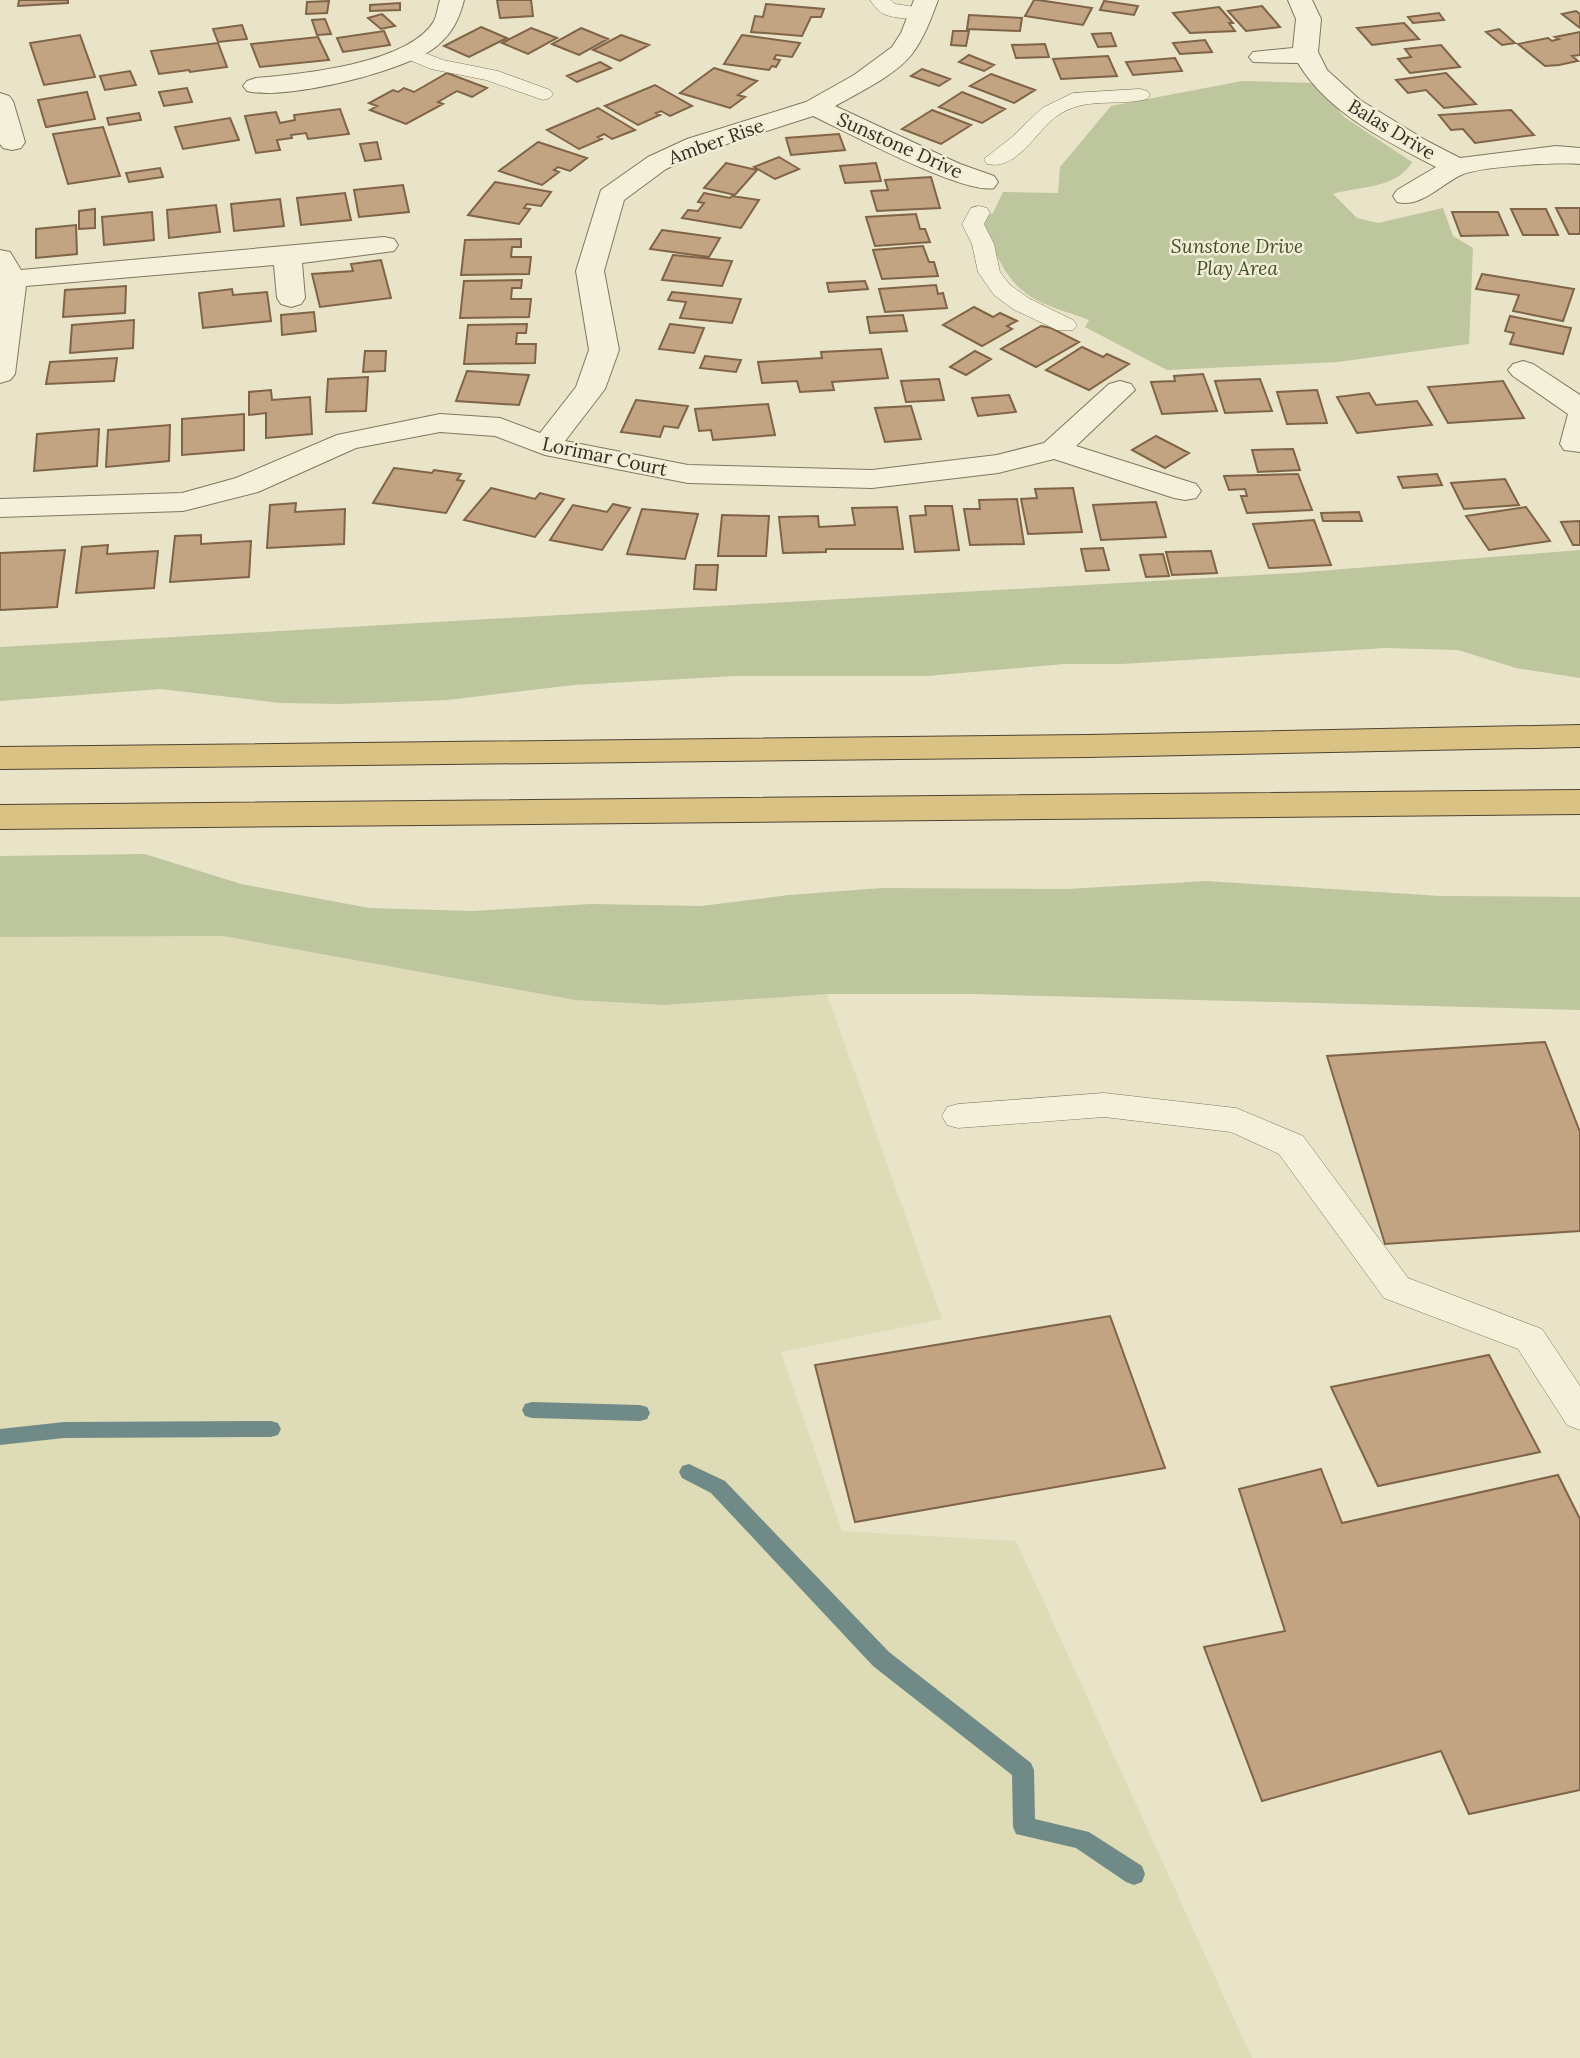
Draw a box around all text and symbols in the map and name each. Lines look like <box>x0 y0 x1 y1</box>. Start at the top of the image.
street label: Balas Drive <box>1344 93 1440 165</box>
street label: Sunstone Drive <box>833 107 967 183</box>
street label: Amber Rise <box>664 113 767 170</box>
park label: Sunstone Drive Play Area <box>1171 234 1303 280</box>
street label: Lorimar Court <box>540 431 670 481</box>

